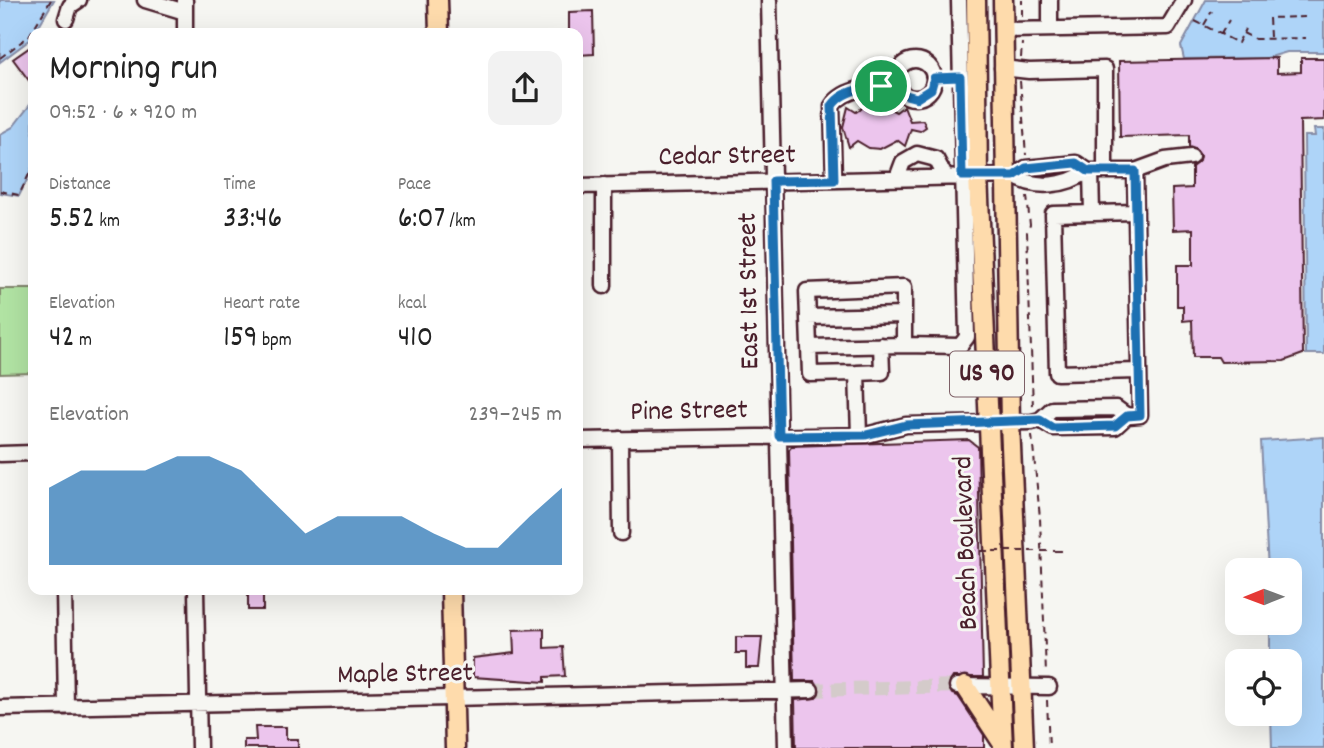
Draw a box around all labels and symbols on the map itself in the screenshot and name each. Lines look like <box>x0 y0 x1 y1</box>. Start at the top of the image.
pin <box>851 56 911 116</box>
street label: Cedar Street <box>658 137 796 179</box>
street label: East 1st Street <box>730 212 772 370</box>
road number: US 90 <box>950 352 1024 396</box>
street label: Pine Street <box>630 392 748 434</box>
street label: Beach Boulevard <box>945 455 991 631</box>
north arrow <box>1225 558 1302 635</box>
street label: Maple Street <box>337 655 473 697</box>

